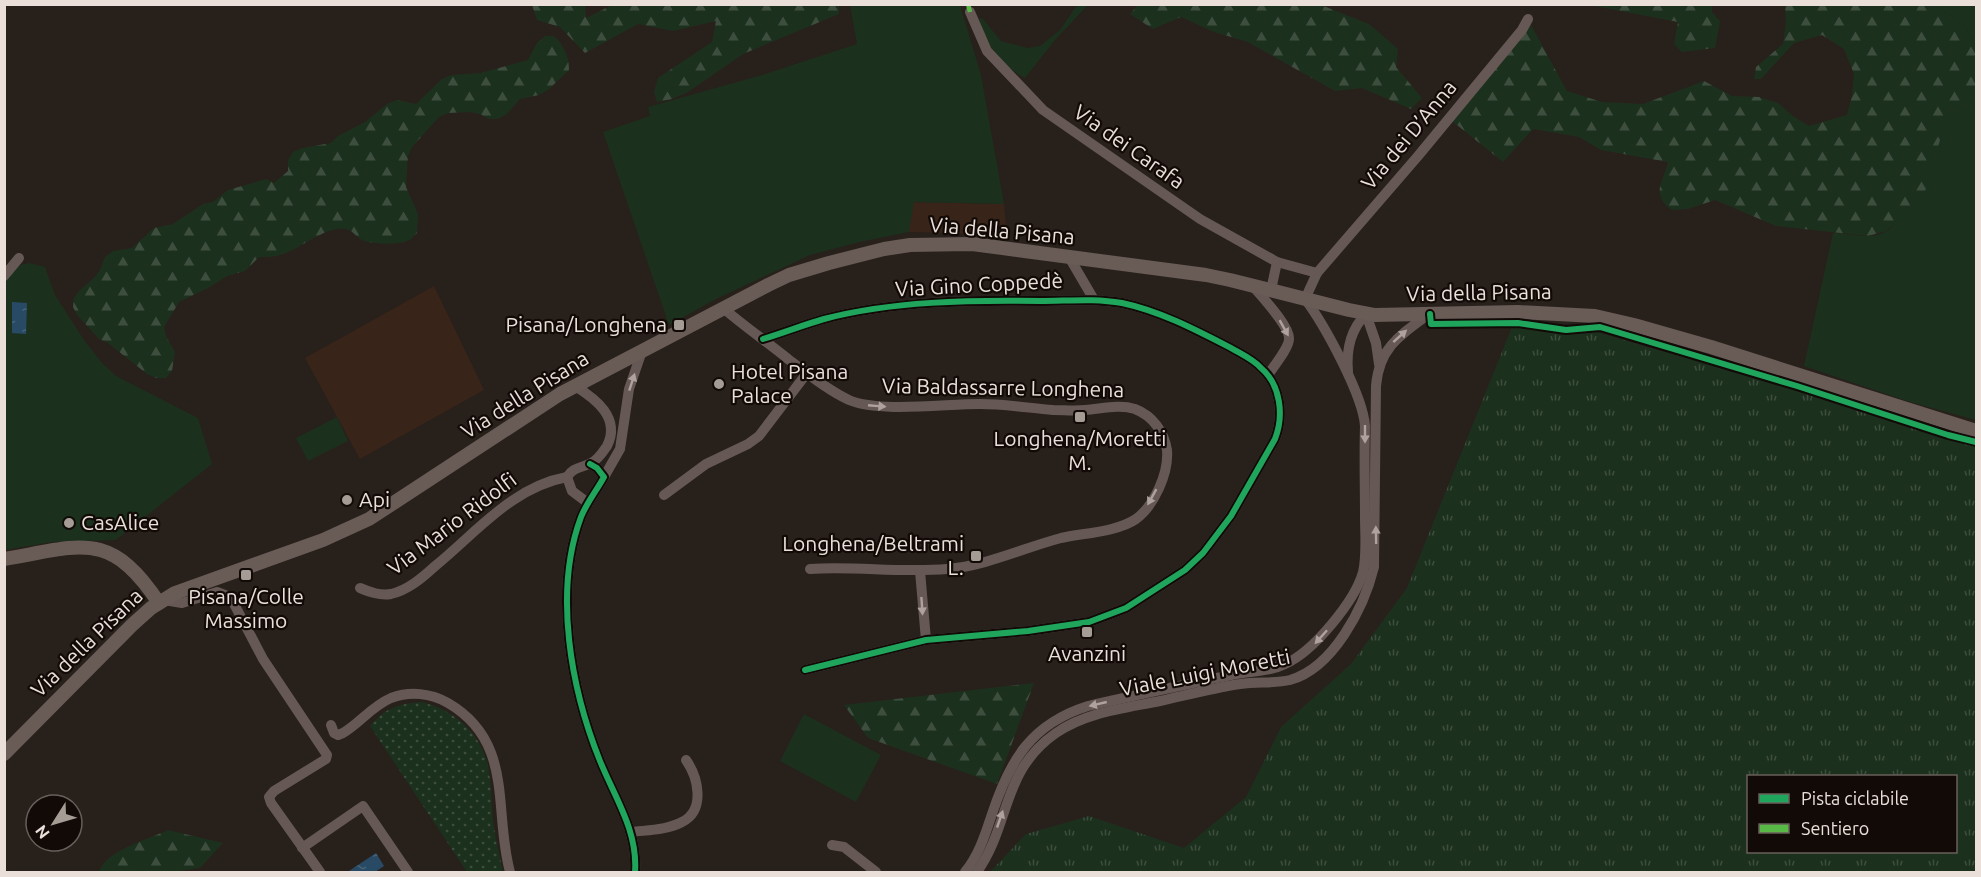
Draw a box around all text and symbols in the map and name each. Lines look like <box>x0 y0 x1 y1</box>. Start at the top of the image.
street label: Via dei D’Anna <box>1356 75 1461 194</box>
street label: Via dei Carafa <box>1070 99 1190 193</box>
street label: Via della Pisana <box>929 212 1076 248</box>
street label: Via Gino Coppedè <box>894 268 1063 300</box>
street label: Via della Pisana <box>1406 279 1552 305</box>
place label: Pisana/Longhena <box>506 312 667 336</box>
marker: Pisana/Longhena <box>672 318 686 332</box>
one-way arrow <box>1279 320 1289 337</box>
one-way arrow <box>1393 329 1408 343</box>
street label: Via della Pisana <box>456 345 593 443</box>
place label: Hotel Pisana Palace <box>731 359 848 407</box>
one-way arrow <box>628 373 637 391</box>
street label: Via Baldassarre Longhena <box>882 373 1124 401</box>
marker: Hotel Pisana Palace <box>712 377 726 391</box>
one-way arrow <box>868 401 887 410</box>
marker: Longhena/Moretti M. <box>1073 410 1087 424</box>
one-way arrow <box>1360 424 1370 443</box>
place label: Longhena/Moretti M. <box>994 426 1166 474</box>
street label: Via Mario Ridolfi <box>382 467 521 580</box>
place label: Api <box>359 487 390 511</box>
one-way arrow <box>1147 489 1158 505</box>
marker: Api <box>340 493 354 507</box>
place label: CasAlice <box>81 510 159 534</box>
marker: CasAlice <box>62 516 76 530</box>
one-way arrow <box>1371 525 1381 544</box>
place label: Longhena/Beltrami L. <box>782 531 964 579</box>
marker: Longhena/Beltrami L. <box>969 549 983 563</box>
marker: Pisana/Colle Massimo <box>239 568 253 582</box>
street label: Via della Pisana <box>26 583 147 701</box>
place label: Pisana/Colle Massimo <box>188 584 304 632</box>
one-way arrow <box>918 596 927 615</box>
marker: Avanzini <box>1080 625 1094 639</box>
one-way arrow <box>1314 629 1328 644</box>
place label: Avanzini <box>1048 641 1126 665</box>
street label: Viale Luigi Moretti <box>1117 644 1292 700</box>
one-way arrow <box>1088 700 1107 709</box>
legend <box>1747 775 1957 853</box>
text: Pista ciclabile <box>1801 788 1909 808</box>
north arrow <box>24 793 84 853</box>
one-way arrow <box>996 810 1006 828</box>
text: Sentiero <box>1801 818 1869 838</box>
text: N <box>31 822 53 842</box>

